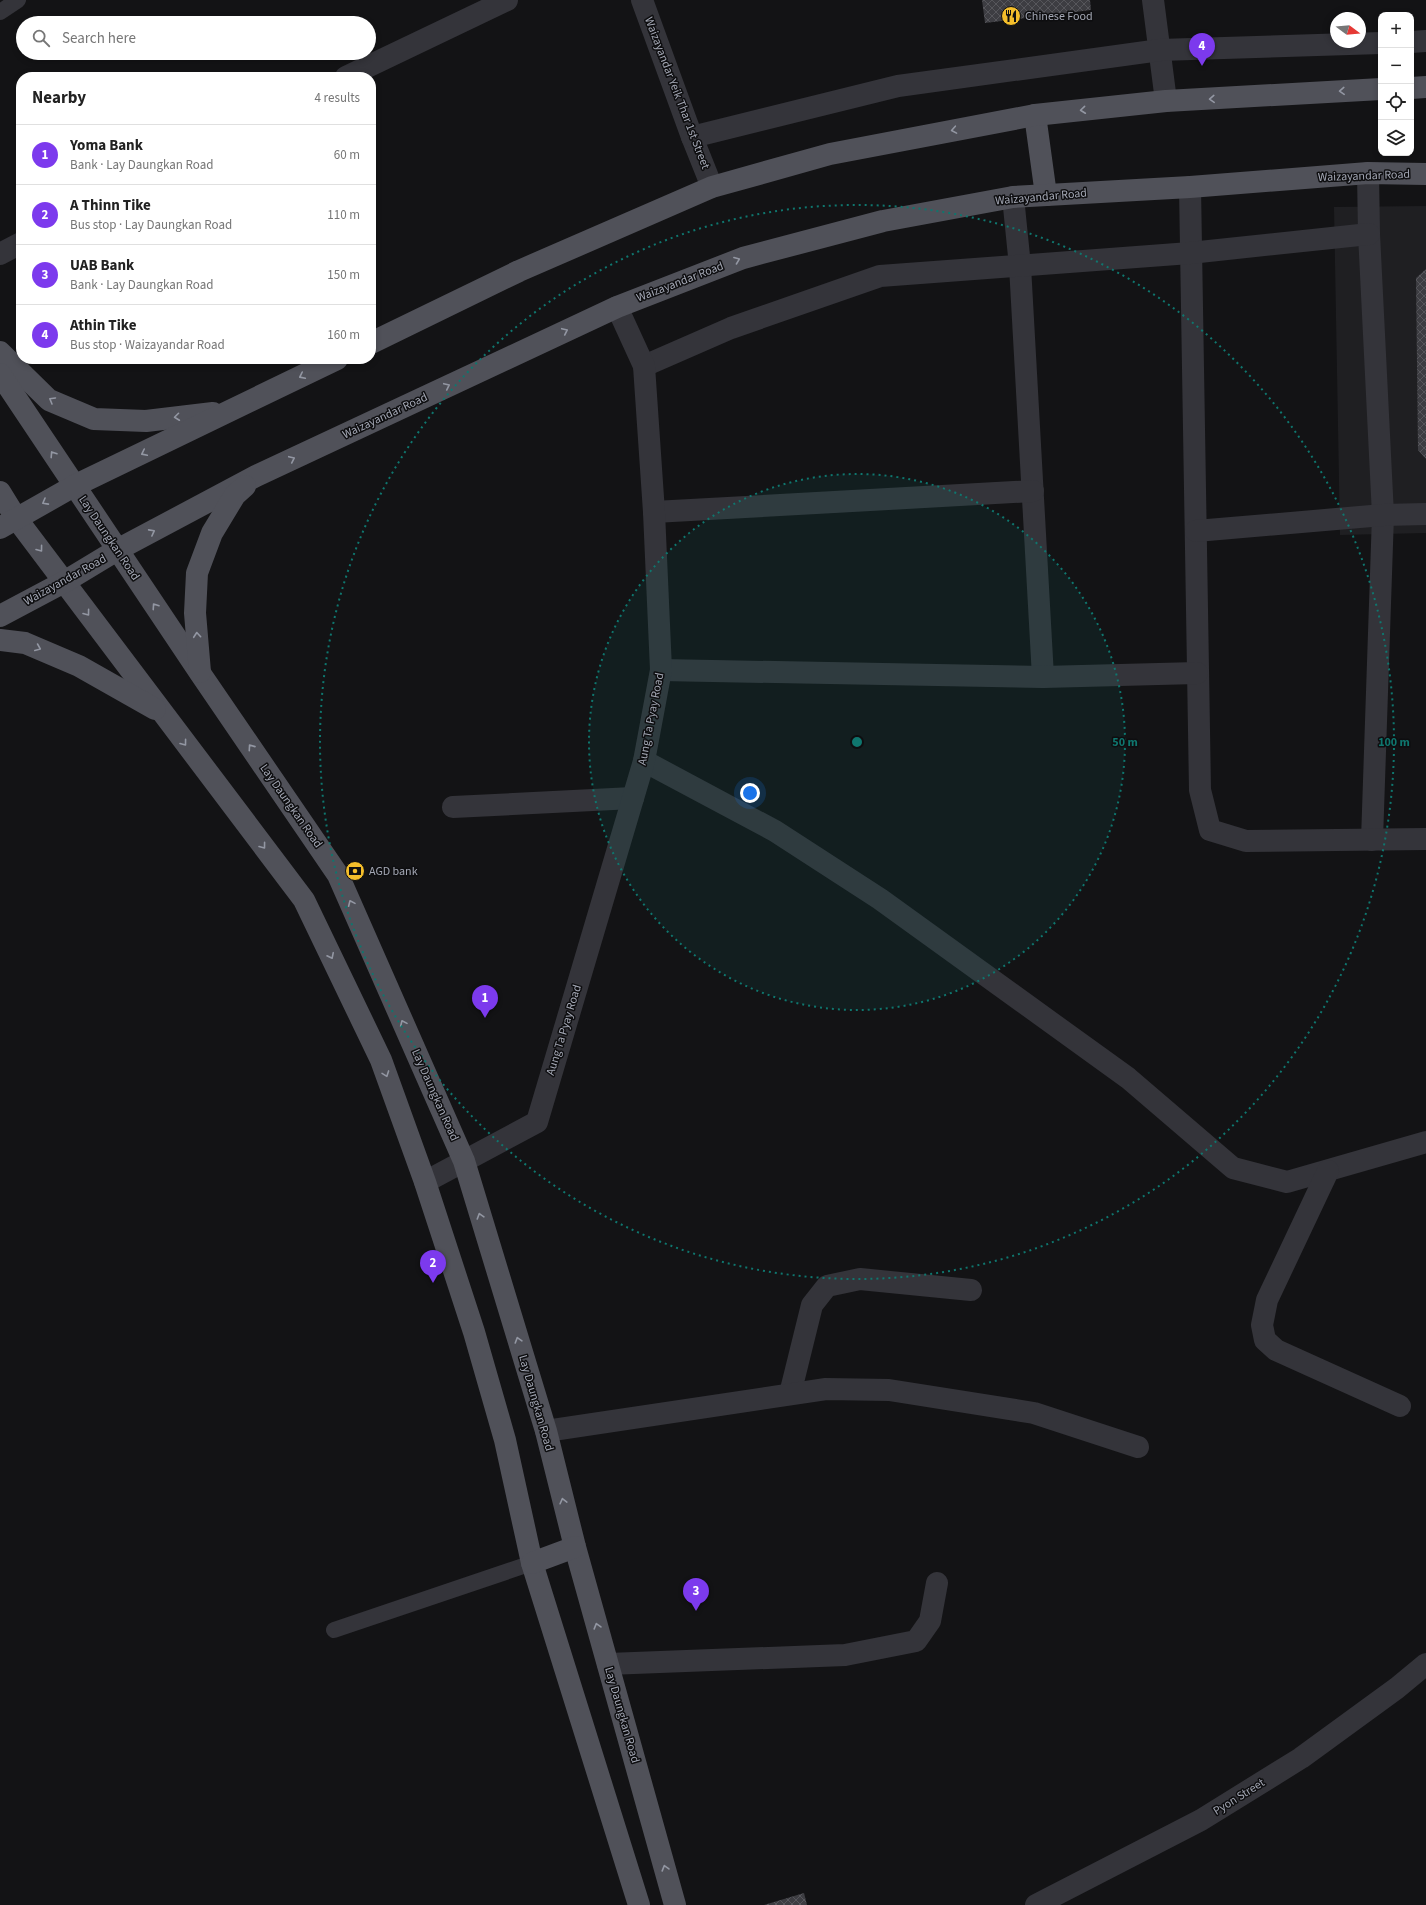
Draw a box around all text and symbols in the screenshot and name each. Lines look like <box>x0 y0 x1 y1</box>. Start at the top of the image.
restaurant icon: Chinese Food <box>1000 5 1022 27</box>
place label: Chinese Food <box>1025 8 1093 25</box>
north arrow <box>1330 12 1366 48</box>
map controls <box>1378 12 1414 156</box>
button: + <box>1378 12 1414 48</box>
street label: Waizayandar Yeik Thar 1st Street <box>640 14 714 172</box>
search box <box>16 16 376 60</box>
icon: search <box>30 27 52 49</box>
text: Search here <box>62 28 136 49</box>
pin: 4 <box>1189 33 1215 66</box>
button: − <box>1378 48 1414 84</box>
button: locate <box>1378 84 1414 120</box>
text: Nearby <box>32 86 86 110</box>
one-way arrow <box>1339 87 1345 96</box>
text: 4 results <box>315 89 360 107</box>
one-way arrow <box>1209 94 1215 103</box>
one-way arrow <box>1080 106 1086 115</box>
button: layers <box>1378 120 1414 156</box>
one-way arrow <box>951 125 957 134</box>
text: Yoma Bank <box>70 135 143 156</box>
text: 1 <box>42 146 48 164</box>
text: 60 m <box>334 146 360 164</box>
text: Bank · Lay Daungkan Road <box>70 156 213 174</box>
street label: Waizayandar Road <box>1318 166 1410 186</box>
street label: Waizayandar Road <box>994 185 1088 209</box>
text: A Thinn Tike <box>70 195 151 216</box>
text: 2 <box>42 206 48 224</box>
text: 110 m <box>327 206 360 224</box>
text: Bus stop · Lay Daungkan Road <box>70 216 232 234</box>
text: UAB Bank <box>70 255 134 276</box>
one-way arrow <box>733 257 740 265</box>
street label: Waizayandar Road <box>634 258 726 306</box>
text: 3 <box>42 266 48 284</box>
text: 150 m <box>327 266 360 284</box>
text: Bank · Lay Daungkan Road <box>70 276 213 294</box>
text: Athin Tike <box>70 315 136 336</box>
text: 4 <box>42 326 48 344</box>
text: 160 m <box>327 326 360 344</box>
one-way arrow <box>561 328 568 336</box>
text: Bus stop · Waizayandar Road <box>70 336 225 354</box>
one-way arrow <box>299 371 307 379</box>
one-way arrow <box>443 383 451 391</box>
street label: Waizayandar Road <box>340 389 430 443</box>
one-way arrow <box>49 398 56 405</box>
one-way arrow <box>174 413 180 422</box>
one-way arrow <box>141 448 149 456</box>
one-way arrow <box>50 451 58 458</box>
one-way arrow <box>288 456 295 464</box>
street label: Lay Daungkan Road <box>74 492 144 584</box>
one-way arrow <box>42 498 49 505</box>
one-way arrow <box>148 529 155 536</box>
one-way arrow <box>35 545 42 552</box>
street label: Waizayandar Road <box>21 550 109 610</box>
one-way arrow <box>152 603 160 610</box>
one-way arrow <box>83 609 90 616</box>
one-way arrow <box>192 632 201 638</box>
one-way arrow <box>34 644 41 652</box>
street label: Aung Ta Pyay Road <box>634 671 668 767</box>
text: 50 m <box>1112 734 1138 751</box>
text: 100 m <box>1378 734 1410 751</box>
centre of rings <box>850 735 864 749</box>
one-way arrow <box>179 738 186 745</box>
one-way arrow <box>249 745 256 752</box>
street label: Lay Daungkan Road <box>256 761 326 851</box>
your location <box>740 783 760 803</box>
one-way arrow <box>258 842 266 849</box>
bank icon: AGD bank <box>344 860 366 882</box>
place label: AGD bank <box>369 863 418 880</box>
one-way arrow <box>348 900 356 908</box>
one-way arrow <box>326 952 334 959</box>
street label: Aung Ta Pyay Road <box>542 983 586 1077</box>
pin: 1 <box>472 985 498 1018</box>
one-way arrow <box>400 1019 408 1027</box>
street label: Lay Daungkan Road <box>407 1046 463 1144</box>
one-way arrow <box>382 1070 390 1077</box>
one-way arrow <box>476 1212 485 1219</box>
pin: 2 <box>420 1250 446 1283</box>
one-way arrow <box>514 1337 523 1344</box>
street label: Lay Daungkan Road <box>514 1353 558 1453</box>
one-way arrow <box>560 1498 568 1504</box>
pin: 3 <box>683 1578 709 1611</box>
one-way arrow <box>593 1623 602 1630</box>
street label: Lay Daungkan Road <box>600 1665 644 1765</box>
street label: Pyon Street <box>1210 1774 1268 1820</box>
one-way arrow <box>661 1864 669 1871</box>

